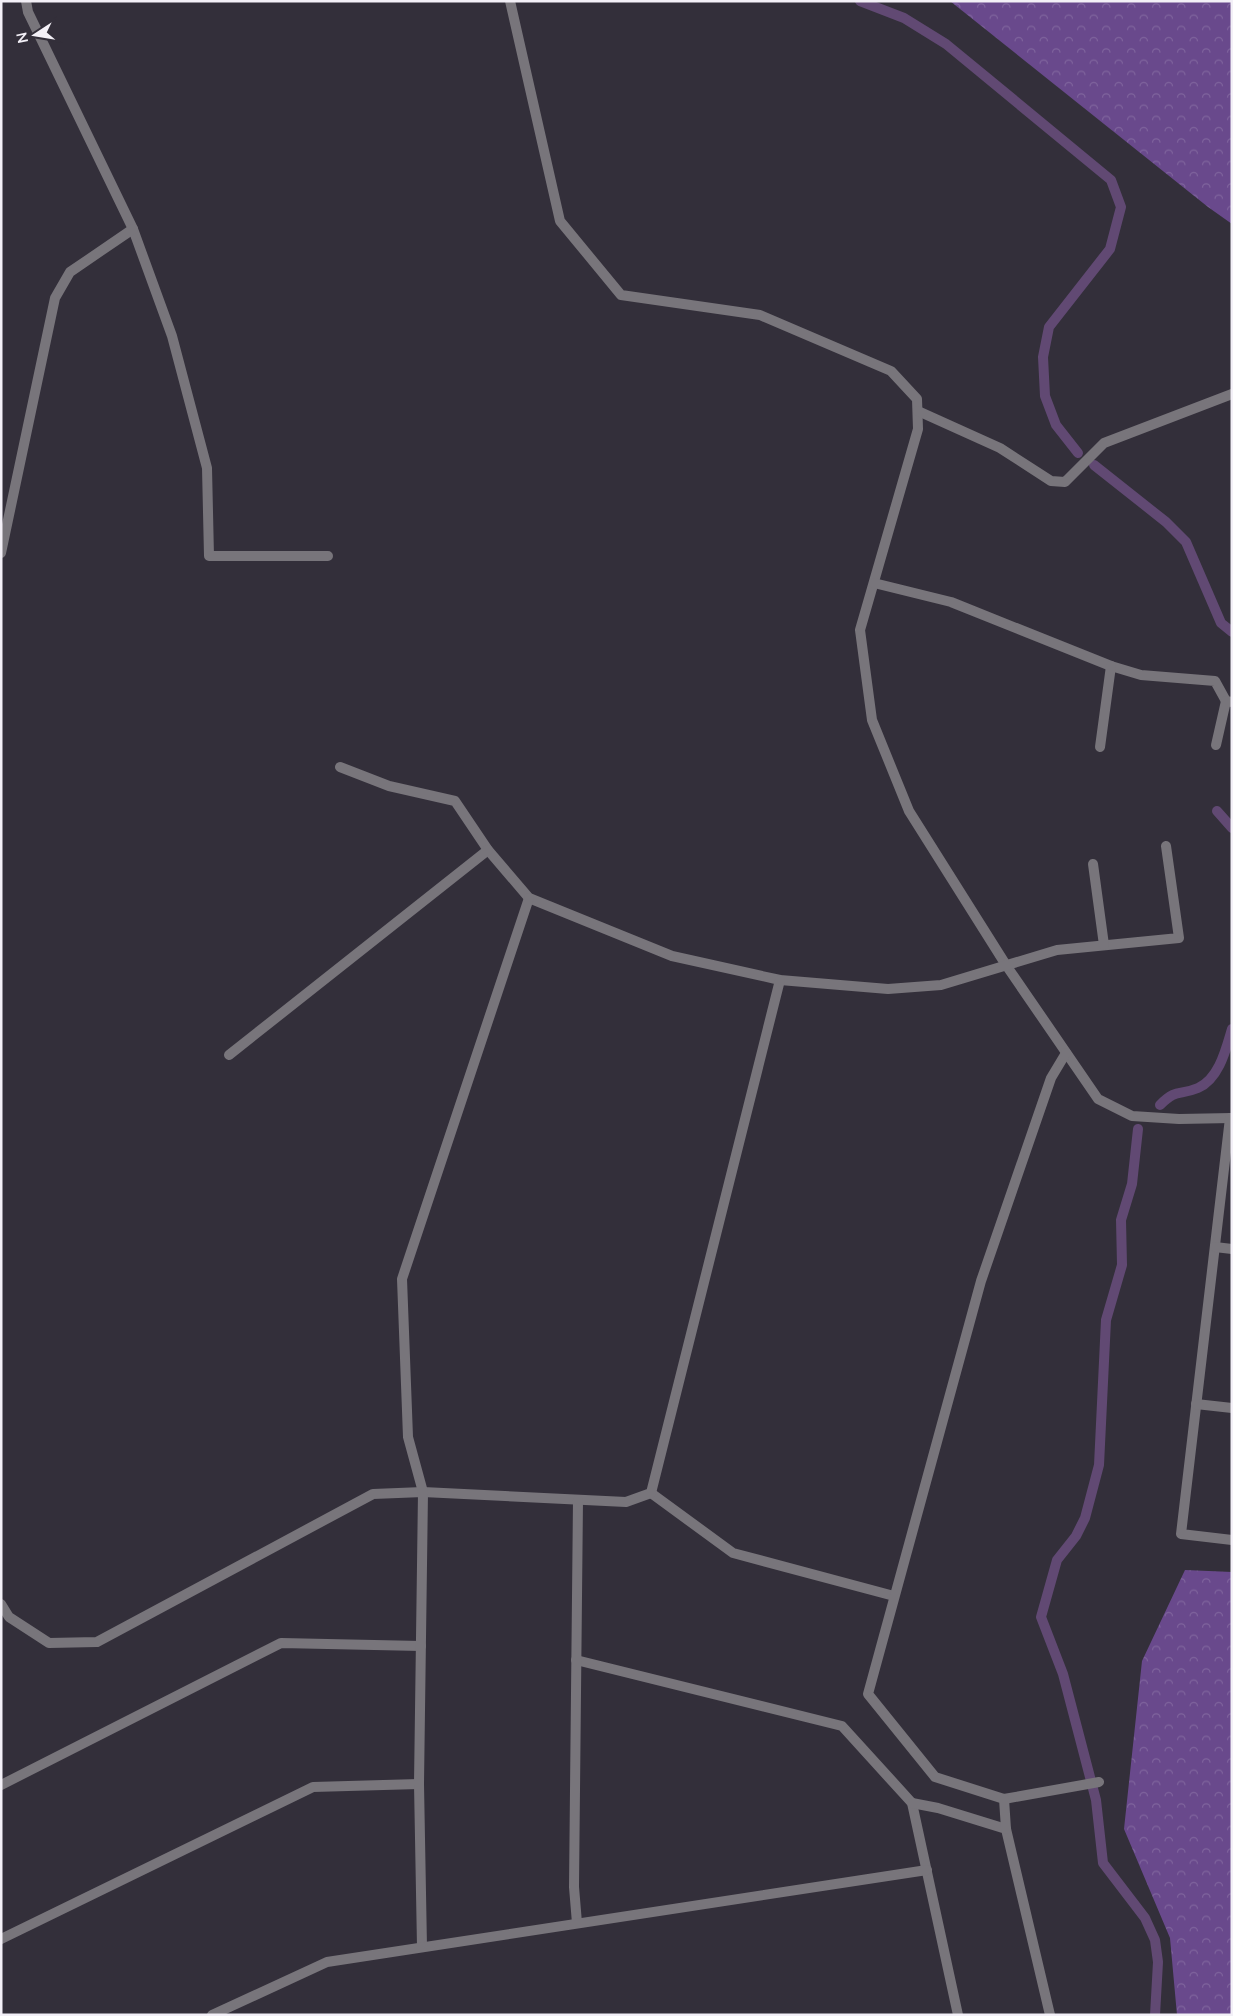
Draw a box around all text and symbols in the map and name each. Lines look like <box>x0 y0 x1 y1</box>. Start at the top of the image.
north arrow <box>10 10 60 60</box>
text: N <box>12 31 31 45</box>

